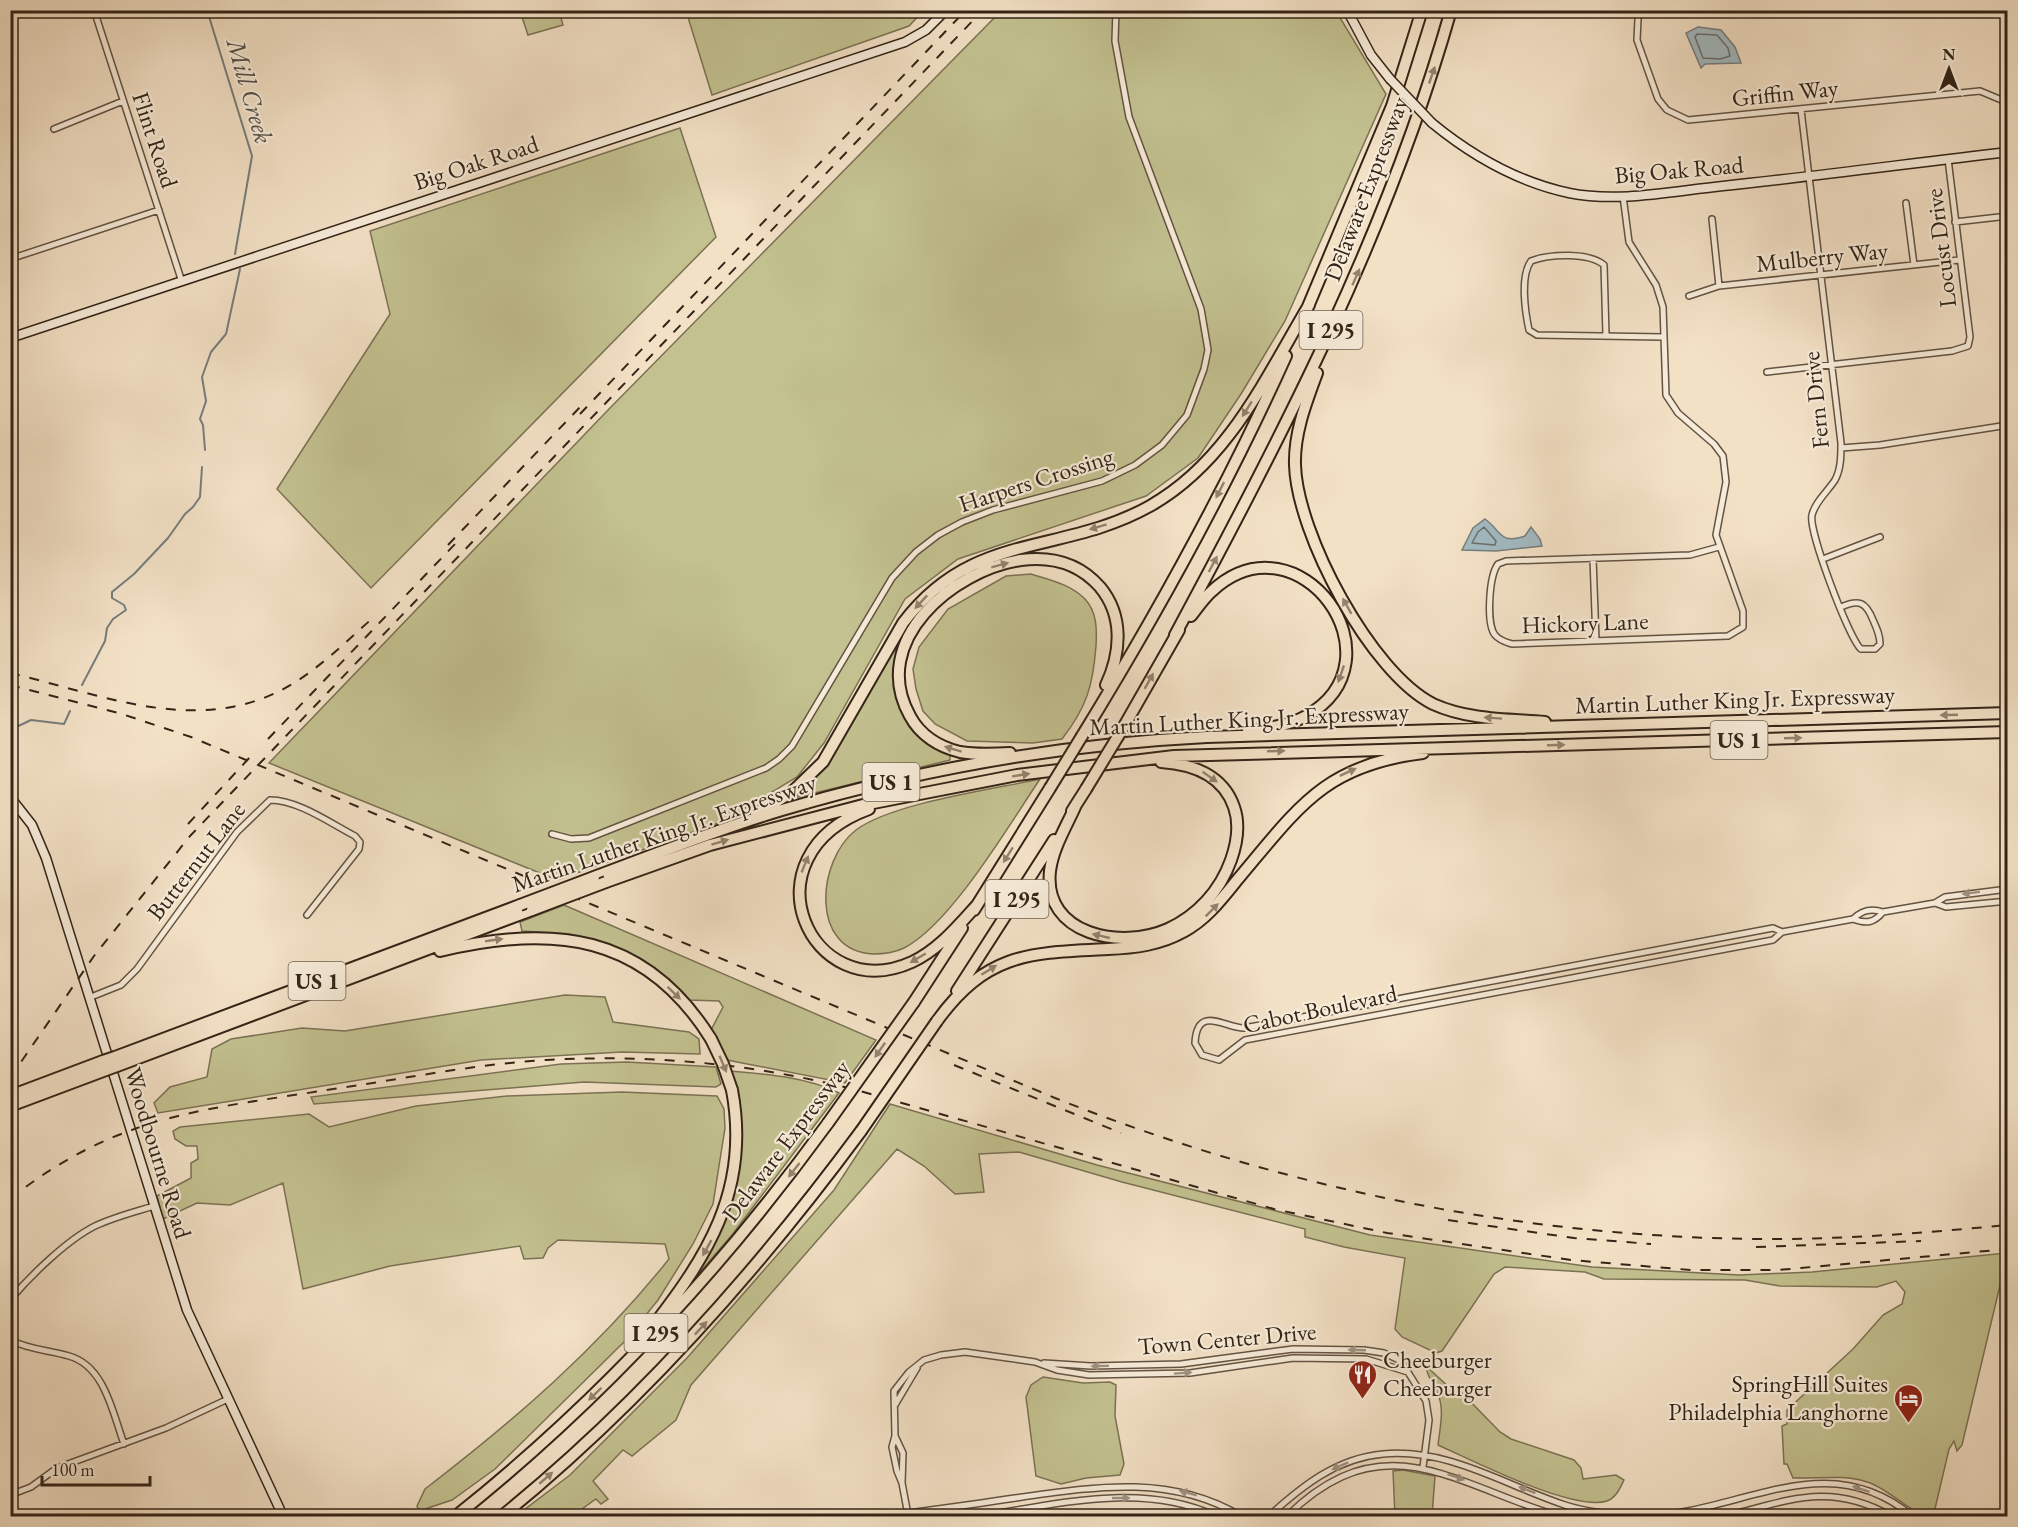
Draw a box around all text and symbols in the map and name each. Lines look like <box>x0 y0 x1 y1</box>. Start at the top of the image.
water label: Mill Creek <box>218 33 281 148</box>
north arrow <box>1919 39 1979 99</box>
text: N <box>1943 44 1956 65</box>
one-way arrow <box>1427 66 1437 84</box>
street label: Griffin Way <box>1730 71 1840 114</box>
street label: Flint Road <box>125 88 186 193</box>
street label: Delaware Expressway <box>1316 92 1415 286</box>
street label: Big Oak Road <box>410 128 543 197</box>
street label: Big Oak Road <box>1613 148 1746 191</box>
street label: Locust Drive <box>1918 187 1963 309</box>
street label: Mulberry Way <box>1754 234 1890 279</box>
one-way arrow <box>1351 269 1360 286</box>
road number: I 295 <box>1300 311 1362 349</box>
street label: Fern Drive <box>1795 350 1836 450</box>
one-way arrow <box>1242 401 1253 418</box>
street label: Harpers Crossing <box>955 440 1118 519</box>
one-way arrow <box>1216 482 1225 499</box>
one-way arrow <box>1089 523 1107 532</box>
one-way arrow <box>1208 556 1218 573</box>
one-way arrow <box>991 560 1009 569</box>
one-way arrow <box>914 594 928 609</box>
one-way arrow <box>1342 597 1352 614</box>
street label: Hickory Lane <box>1521 605 1649 640</box>
one-way arrow <box>1335 665 1345 683</box>
one-way arrow <box>1144 672 1154 689</box>
street label: Martin Luther King Jr. Expressway <box>1574 678 1896 721</box>
street label: Martin Luther King Jr. Expressway <box>1088 695 1410 742</box>
one-way arrow <box>1940 710 1959 719</box>
one-way arrow <box>1484 713 1503 723</box>
road number: US 1 <box>1710 721 1768 759</box>
one-way arrow <box>1784 733 1803 743</box>
one-way arrow <box>1547 740 1566 750</box>
one-way arrow <box>944 744 962 753</box>
one-way arrow <box>1267 746 1286 756</box>
road number: US 1 <box>862 763 920 801</box>
street label: Martin Luther King Jr. Expressway <box>507 766 821 899</box>
one-way arrow <box>1340 768 1357 777</box>
one-way arrow <box>1011 770 1030 779</box>
one-way arrow <box>1202 771 1218 783</box>
street label: Butternut Lane <box>140 795 252 926</box>
one-way arrow <box>711 837 729 846</box>
one-way arrow <box>1002 847 1013 864</box>
one-way arrow <box>800 855 810 873</box>
road number: I 295 <box>986 880 1048 918</box>
one-way arrow <box>1961 889 1980 898</box>
one-way arrow <box>1205 902 1219 917</box>
one-way arrow <box>1092 931 1111 941</box>
one-way arrow <box>485 935 504 944</box>
one-way arrow <box>910 953 927 963</box>
road number: US 1 <box>288 962 346 1000</box>
one-way arrow <box>981 965 998 976</box>
street label: Cabot Boulevard <box>1240 977 1401 1040</box>
one-way arrow <box>667 986 682 1000</box>
one-way arrow <box>874 1042 886 1058</box>
street label: Delaware Expressway <box>714 1053 857 1228</box>
one-way arrow <box>719 1055 728 1073</box>
street label: Woodbourne Road <box>118 1063 199 1243</box>
one-way arrow <box>788 1162 800 1177</box>
one-way arrow <box>702 1240 712 1257</box>
road number: I 295 <box>624 1314 688 1352</box>
street label: Town Center Drive <box>1136 1315 1317 1362</box>
one-way arrow <box>694 1321 707 1336</box>
place label: Cheeburger Cheeburger <box>1383 1344 1492 1403</box>
one-way arrow <box>1348 1345 1367 1355</box>
restaurant icon: Cheeburger Cheeburger <box>1346 1358 1378 1400</box>
one-way arrow <box>1091 1361 1110 1371</box>
one-way arrow <box>1173 1368 1192 1377</box>
place label: SpringHill Suites Philadelphia Langhorne <box>1668 1368 1888 1427</box>
hotel icon: SpringHill Suites Philadelphia Langhorne <box>1893 1382 1925 1424</box>
one-way arrow <box>589 1387 603 1401</box>
scale bar <box>42 1449 150 1487</box>
text: 100 m <box>51 1458 95 1481</box>
one-way arrow <box>1332 1461 1349 1470</box>
one-way arrow <box>538 1472 554 1485</box>
one-way arrow <box>1447 1472 1465 1482</box>
one-way arrow <box>1852 1484 1870 1494</box>
one-way arrow <box>1518 1485 1536 1495</box>
one-way arrow <box>1179 1488 1197 1498</box>
one-way arrow <box>1111 1493 1130 1503</box>

